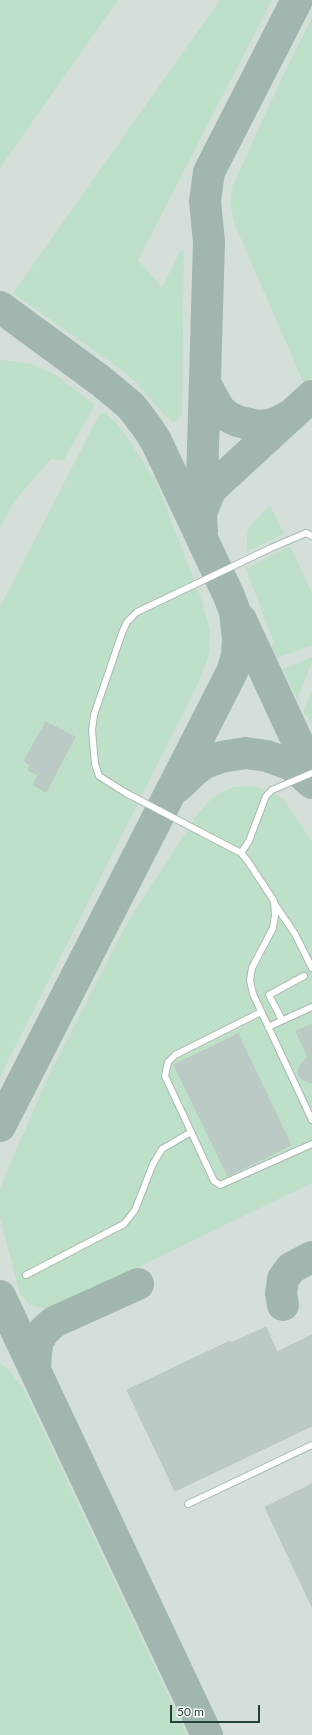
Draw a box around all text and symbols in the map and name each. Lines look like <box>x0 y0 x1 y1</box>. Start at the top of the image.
scale bar <box>172 1697 262 1723</box>
text: 50 m <box>177 1704 204 1719</box>

